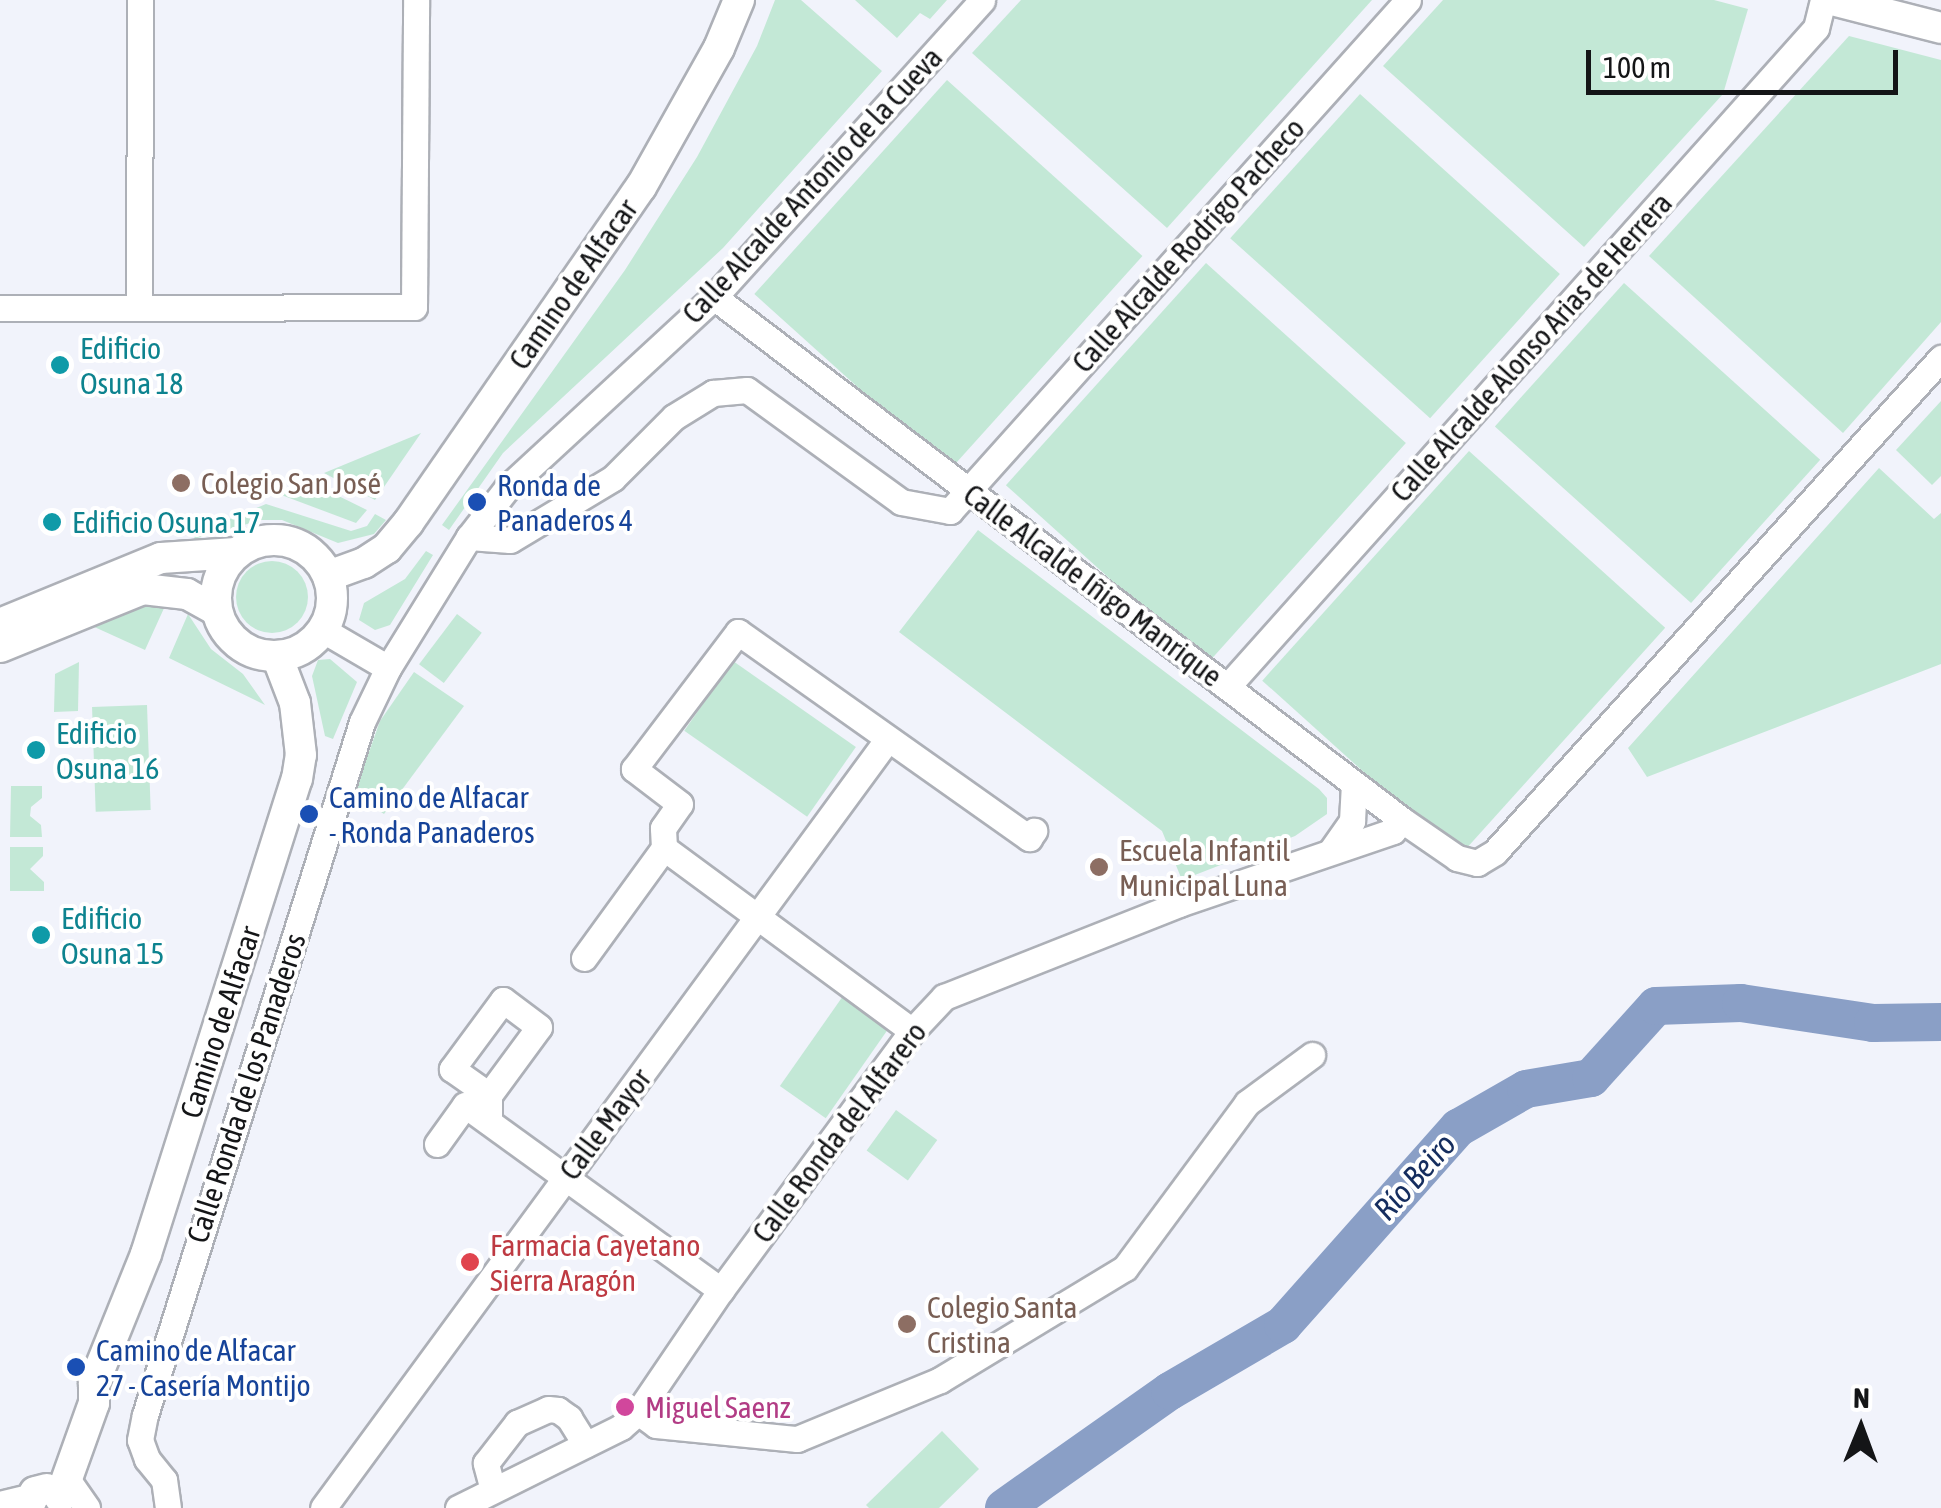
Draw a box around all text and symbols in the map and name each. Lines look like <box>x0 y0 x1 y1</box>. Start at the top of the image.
scale bar <box>1591 30 1904 92</box>
street label: Calle Alcalde Antonio de la Cueva <box>675 39 949 331</box>
text: 100 m <box>1603 50 1671 84</box>
street label: Calle Alcalde Rodrigo Pacheco <box>1064 110 1312 380</box>
street label: Calle Alcalde Alonso Arias de Herrera <box>1383 185 1679 509</box>
street label: Camino de Alfacar <box>501 192 645 376</box>
place label: Edificio Osuna 18 <box>80 330 183 400</box>
marker: Edificio Osuna 18 <box>49 354 71 376</box>
place label: Colegio San José <box>201 465 381 501</box>
place label: Ronda de Panaderos 4 <box>497 467 633 538</box>
marker: Colegio San José <box>170 472 192 494</box>
street label: Calle Alcalde Iñigo Manrique <box>957 476 1229 694</box>
marker: Ronda de Panaderos 4 <box>466 491 488 513</box>
place label: Edificio Osuna 17 <box>72 504 261 540</box>
marker: Edificio Osuna 17 <box>41 511 63 533</box>
place label: Edificio Osuna 16 <box>56 715 159 786</box>
marker: Edificio Osuna 16 <box>25 739 47 761</box>
place label: Camino de Alfacar - Ronda Panaderos <box>329 779 534 850</box>
marker: Camino de Alfacar - Ronda Panaderos <box>298 803 320 825</box>
place label: Escuela Infantil Municipal Luna <box>1119 832 1290 902</box>
marker: Escuela Infantil Municipal Luna <box>1088 856 1110 878</box>
place label: Edificio Osuna 15 <box>61 900 164 970</box>
street label: Camino de Alfacar <box>172 922 268 1122</box>
marker: Edificio Osuna 15 <box>30 924 52 946</box>
street label: Calle Ronda de los Panaderos <box>179 929 313 1247</box>
street label: Calle Ronda del Alfarero <box>744 1015 934 1249</box>
street label: Calle Mayor <box>552 1061 658 1187</box>
water label: Río Beiro <box>1366 1126 1464 1228</box>
place label: Farmacia Cayetano Sierra Aragón <box>490 1227 700 1298</box>
marker: Farmacia Cayetano Sierra Aragón <box>459 1251 481 1273</box>
place label: Colegio Santa Cristina <box>927 1289 1078 1360</box>
marker: Colegio Santa Cristina <box>896 1313 918 1335</box>
place label: Camino de Alfacar 27 - Casería Montijo <box>96 1332 311 1402</box>
marker: Camino de Alfacar 27 - Casería Montijo <box>65 1356 87 1378</box>
north arrow <box>1811 1378 1911 1478</box>
text: N <box>1853 1382 1870 1414</box>
place label: Miguel Saenz <box>645 1389 791 1425</box>
marker: Miguel Saenz <box>614 1396 636 1418</box>

